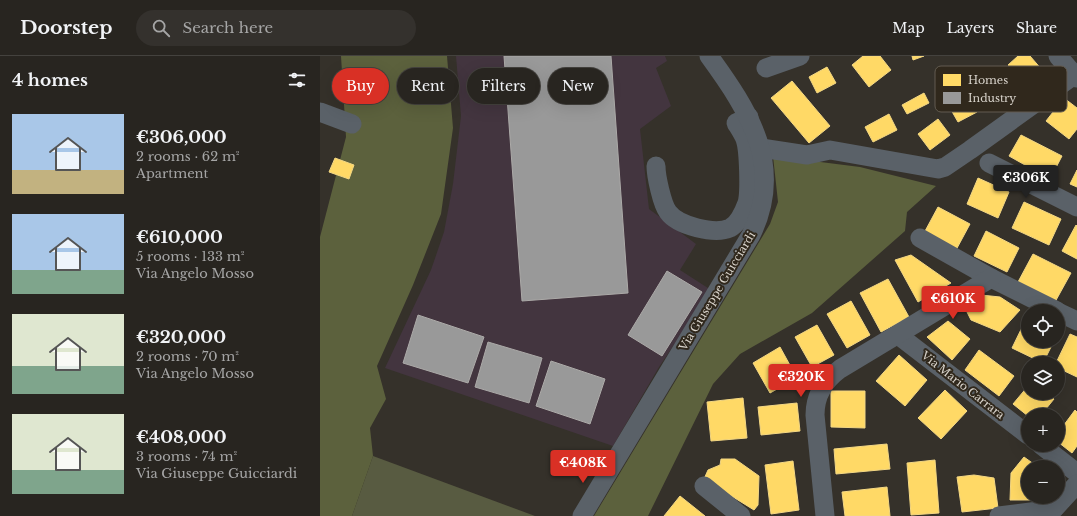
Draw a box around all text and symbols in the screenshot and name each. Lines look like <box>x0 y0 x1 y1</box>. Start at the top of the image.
search box <box>136 10 416 46</box>
text: Doorstep <box>20 16 112 39</box>
icon: search <box>150 17 172 39</box>
text: Search here <box>182 18 273 37</box>
text: Map <box>892 19 925 37</box>
text: Layers <box>947 19 994 37</box>
text: Share <box>1016 19 1057 37</box>
legend <box>935 66 1067 112</box>
chip: Buy <box>332 68 389 104</box>
chip: Rent <box>397 68 459 104</box>
chip: Filters <box>467 68 540 104</box>
chip: New <box>548 68 608 104</box>
icon: filters <box>286 69 308 91</box>
text: 4 homes <box>12 70 88 91</box>
text: Homes <box>968 73 1008 87</box>
text: Industry <box>968 91 1016 105</box>
text: €306,000 <box>136 127 227 148</box>
icon: home <box>44 130 92 178</box>
text: 2 rooms · 62 m² <box>136 148 240 165</box>
text: Apartment <box>136 165 208 182</box>
pin: €306K <box>998 165 1054 199</box>
text: €306K <box>1002 169 1050 186</box>
text: €610,000 <box>136 227 223 248</box>
street label: Via Giuseppe Guicciardi <box>675 229 758 354</box>
icon: home <box>44 230 92 278</box>
text: 5 rooms · 133 m² <box>136 248 244 265</box>
text: Via Angelo Mosso <box>136 265 254 282</box>
pin: €610K <box>925 286 981 320</box>
text: €610K <box>931 290 975 307</box>
map controls <box>1021 304 1065 504</box>
button: locate <box>1021 304 1065 348</box>
text: €320,000 <box>136 327 226 348</box>
icon: home <box>44 330 92 378</box>
text: 2 rooms · 70 m² <box>136 348 239 365</box>
street label: Via Mario Carrara <box>918 348 1008 422</box>
button: layers <box>1021 356 1065 400</box>
pin: €320K <box>773 364 829 398</box>
text: Via Angelo Mosso <box>136 365 254 382</box>
text: €320K <box>777 368 825 385</box>
button: + <box>1021 408 1065 452</box>
text: €408,000 <box>136 427 227 448</box>
icon: home <box>44 430 92 478</box>
text: 3 rooms · 74 m² <box>136 448 237 465</box>
pin: €408K <box>555 450 611 484</box>
text: €408K <box>559 454 607 471</box>
button: − <box>1021 460 1065 504</box>
text: Via Giuseppe Guicciardi <box>136 465 297 482</box>

